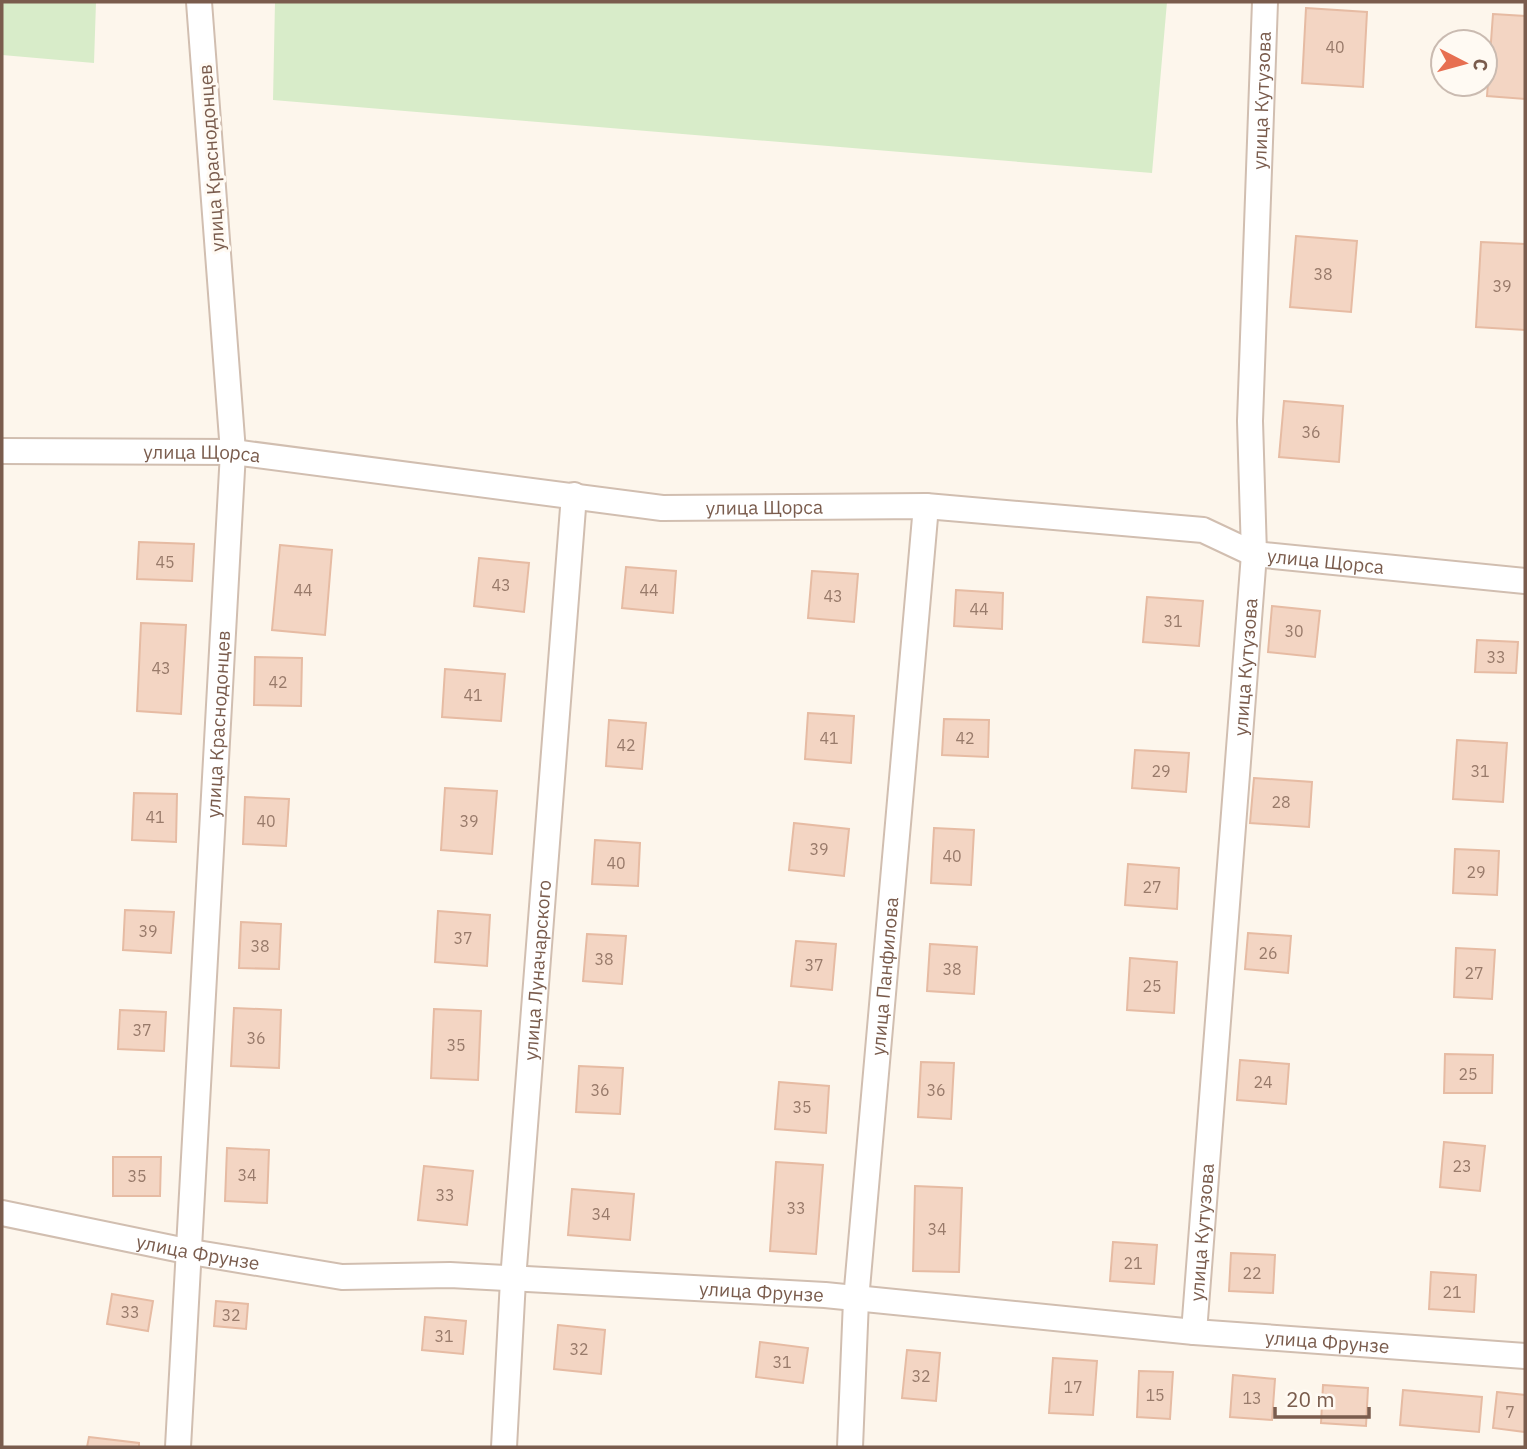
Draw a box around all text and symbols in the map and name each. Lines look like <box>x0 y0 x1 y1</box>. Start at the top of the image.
north arrow <box>1429 28 1499 98</box>
street label: улица Кутузова <box>1247 31 1276 170</box>
house number: 40 <box>1325 37 1345 57</box>
text: С <box>1468 57 1493 72</box>
street label: улица Краснодонцев <box>192 64 230 252</box>
house number: 38 <box>1313 264 1333 284</box>
house number: 39 <box>1492 276 1512 296</box>
house number: 36 <box>1301 422 1321 442</box>
street label: улица Щорса <box>143 440 262 467</box>
street label: улица Щорса <box>706 495 823 520</box>
street label: улица Щорса <box>1266 543 1385 579</box>
house number: 45 <box>155 552 175 572</box>
house number: 43 <box>491 575 511 595</box>
house number: 44 <box>293 580 313 600</box>
house number: 44 <box>639 580 659 600</box>
house number: 43 <box>823 586 843 606</box>
street label: улица Кутузова <box>1228 597 1263 737</box>
house number: 44 <box>969 599 989 619</box>
house number: 31 <box>1163 611 1183 631</box>
house number: 30 <box>1284 621 1304 641</box>
street label: улица Краснодонцев <box>201 630 235 819</box>
house number: 33 <box>1486 647 1506 667</box>
house number: 43 <box>151 658 171 678</box>
house number: 42 <box>268 672 288 692</box>
house number: 41 <box>463 685 483 705</box>
house number: 41 <box>819 728 839 748</box>
house number: 42 <box>955 728 975 748</box>
house number: 42 <box>616 735 636 755</box>
house number: 29 <box>1151 761 1171 781</box>
house number: 31 <box>1470 761 1490 781</box>
house number: 28 <box>1271 792 1291 812</box>
house number: 41 <box>145 807 165 827</box>
house number: 40 <box>256 811 276 831</box>
house number: 39 <box>459 811 479 831</box>
house number: 39 <box>809 839 829 859</box>
house number: 40 <box>942 846 962 866</box>
house number: 40 <box>606 853 626 873</box>
house number: 29 <box>1466 862 1486 882</box>
house number: 27 <box>1142 877 1162 897</box>
street label: улица Луначарского <box>518 879 556 1061</box>
street label: улица Панфилова <box>866 896 903 1057</box>
house number: 39 <box>138 921 158 941</box>
house number: 37 <box>453 928 473 948</box>
house number: 38 <box>250 936 270 956</box>
house number: 26 <box>1258 943 1278 963</box>
house number: 38 <box>594 949 614 969</box>
house number: 37 <box>804 955 824 975</box>
house number: 38 <box>942 959 962 979</box>
house number: 27 <box>1464 963 1484 983</box>
house number: 25 <box>1142 976 1162 996</box>
house number: 37 <box>132 1020 152 1040</box>
house number: 36 <box>246 1028 266 1048</box>
house number: 35 <box>446 1035 466 1055</box>
house number: 25 <box>1458 1064 1478 1084</box>
house number: 24 <box>1253 1072 1273 1092</box>
house number: 36 <box>590 1080 610 1100</box>
house number: 36 <box>926 1080 946 1100</box>
house number: 35 <box>792 1097 812 1117</box>
house number: 23 <box>1452 1156 1472 1176</box>
street label: улица Кутузова <box>1184 1162 1219 1302</box>
house number: 34 <box>237 1165 257 1185</box>
house number: 35 <box>127 1166 147 1186</box>
house number: 33 <box>435 1185 455 1205</box>
house number: 33 <box>786 1198 806 1218</box>
house number: 34 <box>591 1204 611 1224</box>
house number: 34 <box>927 1219 947 1239</box>
street label: улица Фрунзе <box>134 1229 261 1275</box>
house number: 21 <box>1123 1253 1143 1273</box>
house number: 22 <box>1242 1263 1262 1283</box>
street label: улица Фрунзе <box>699 1276 824 1307</box>
house number: 21 <box>1442 1282 1462 1302</box>
house number: 33 <box>120 1302 140 1322</box>
house number: 32 <box>221 1305 241 1325</box>
street label: улица Фрунзе <box>1264 1325 1390 1358</box>
house number: 31 <box>434 1326 454 1346</box>
house number: 32 <box>569 1339 589 1359</box>
house number: 31 <box>772 1352 792 1372</box>
house number: 32 <box>911 1366 931 1386</box>
scale bar <box>1275 1376 1370 1420</box>
house number: 17 <box>1063 1377 1083 1397</box>
house number: 15 <box>1145 1385 1165 1405</box>
text: 20 m <box>1286 1385 1335 1413</box>
house number: 13 <box>1242 1388 1262 1408</box>
house number: 7 <box>1505 1402 1515 1422</box>

